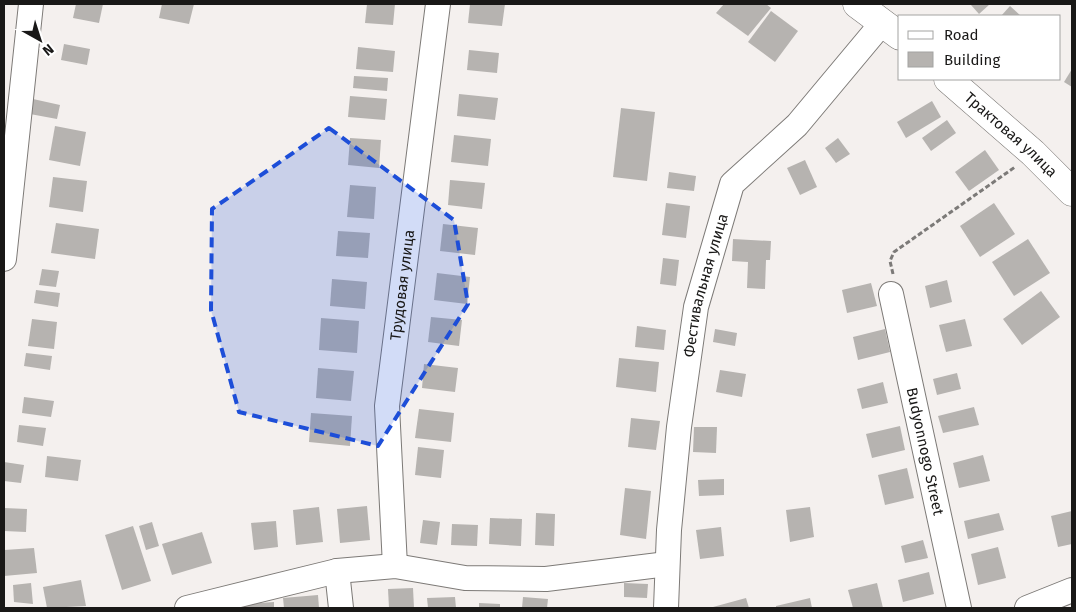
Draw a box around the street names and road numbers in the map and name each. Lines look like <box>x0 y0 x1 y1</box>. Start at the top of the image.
street label: Трактовая улица <box>961 89 1061 181</box>
street label: Фестивальная улица <box>680 211 732 358</box>
street label: Трудовая улица <box>386 229 418 342</box>
street label: Budyonnogo Street <box>902 386 948 518</box>

